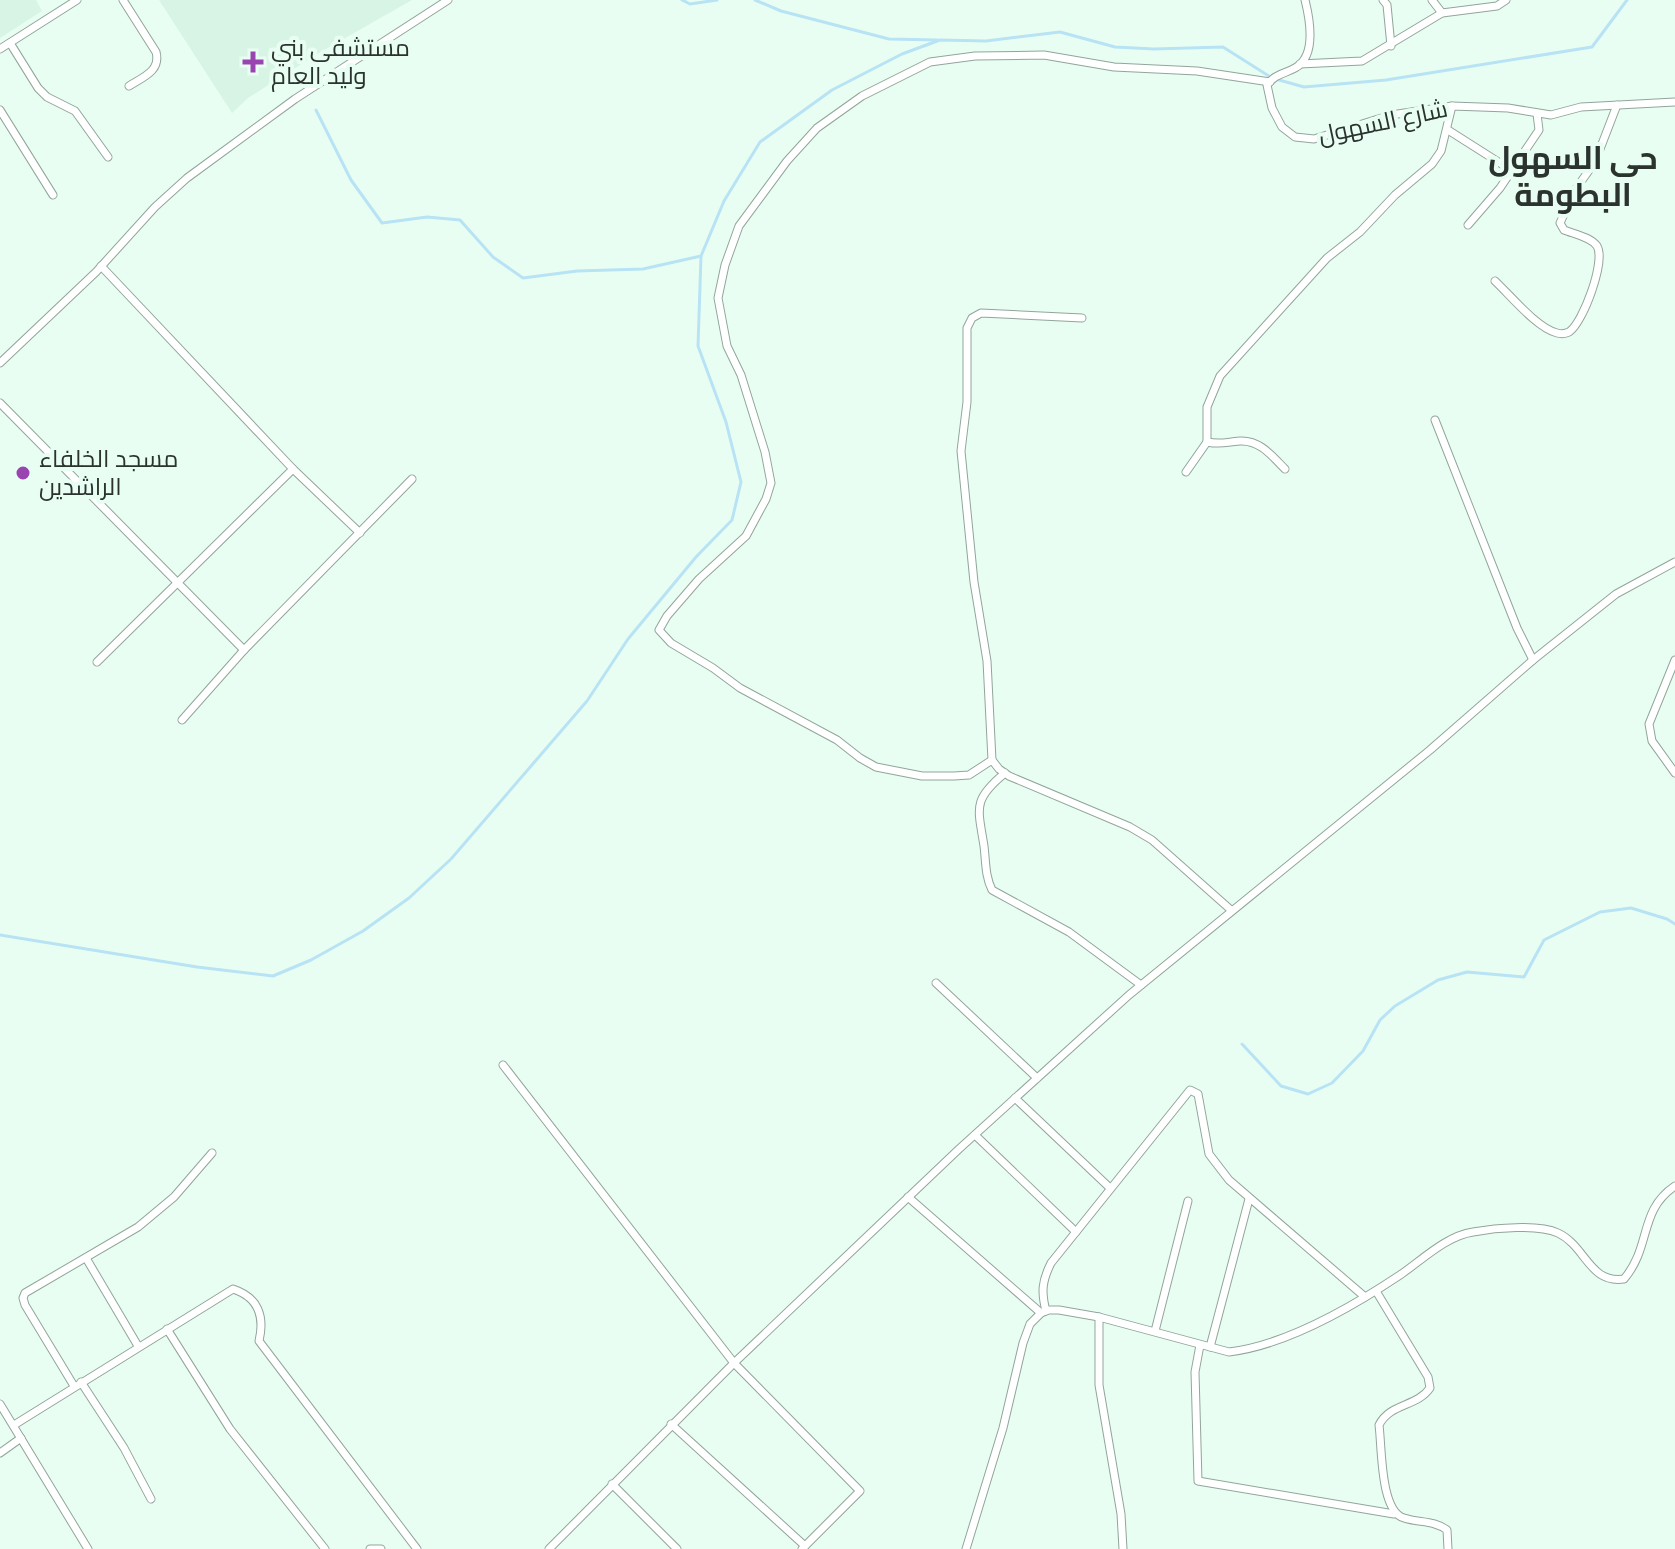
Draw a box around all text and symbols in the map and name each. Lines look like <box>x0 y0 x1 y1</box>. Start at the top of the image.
place label: مستشفى بني وليد العام <box>271 34 410 92</box>
marker: مستشفى بني وليد العام <box>242 51 264 73</box>
street label: شارع السهول <box>1316 95 1451 151</box>
district label: حي السهول البطومة <box>1488 139 1658 214</box>
place label: مسجد الخلفاء الراشدين <box>39 445 178 501</box>
marker: مسجد الخلفاء الراشدين <box>14 464 32 482</box>

